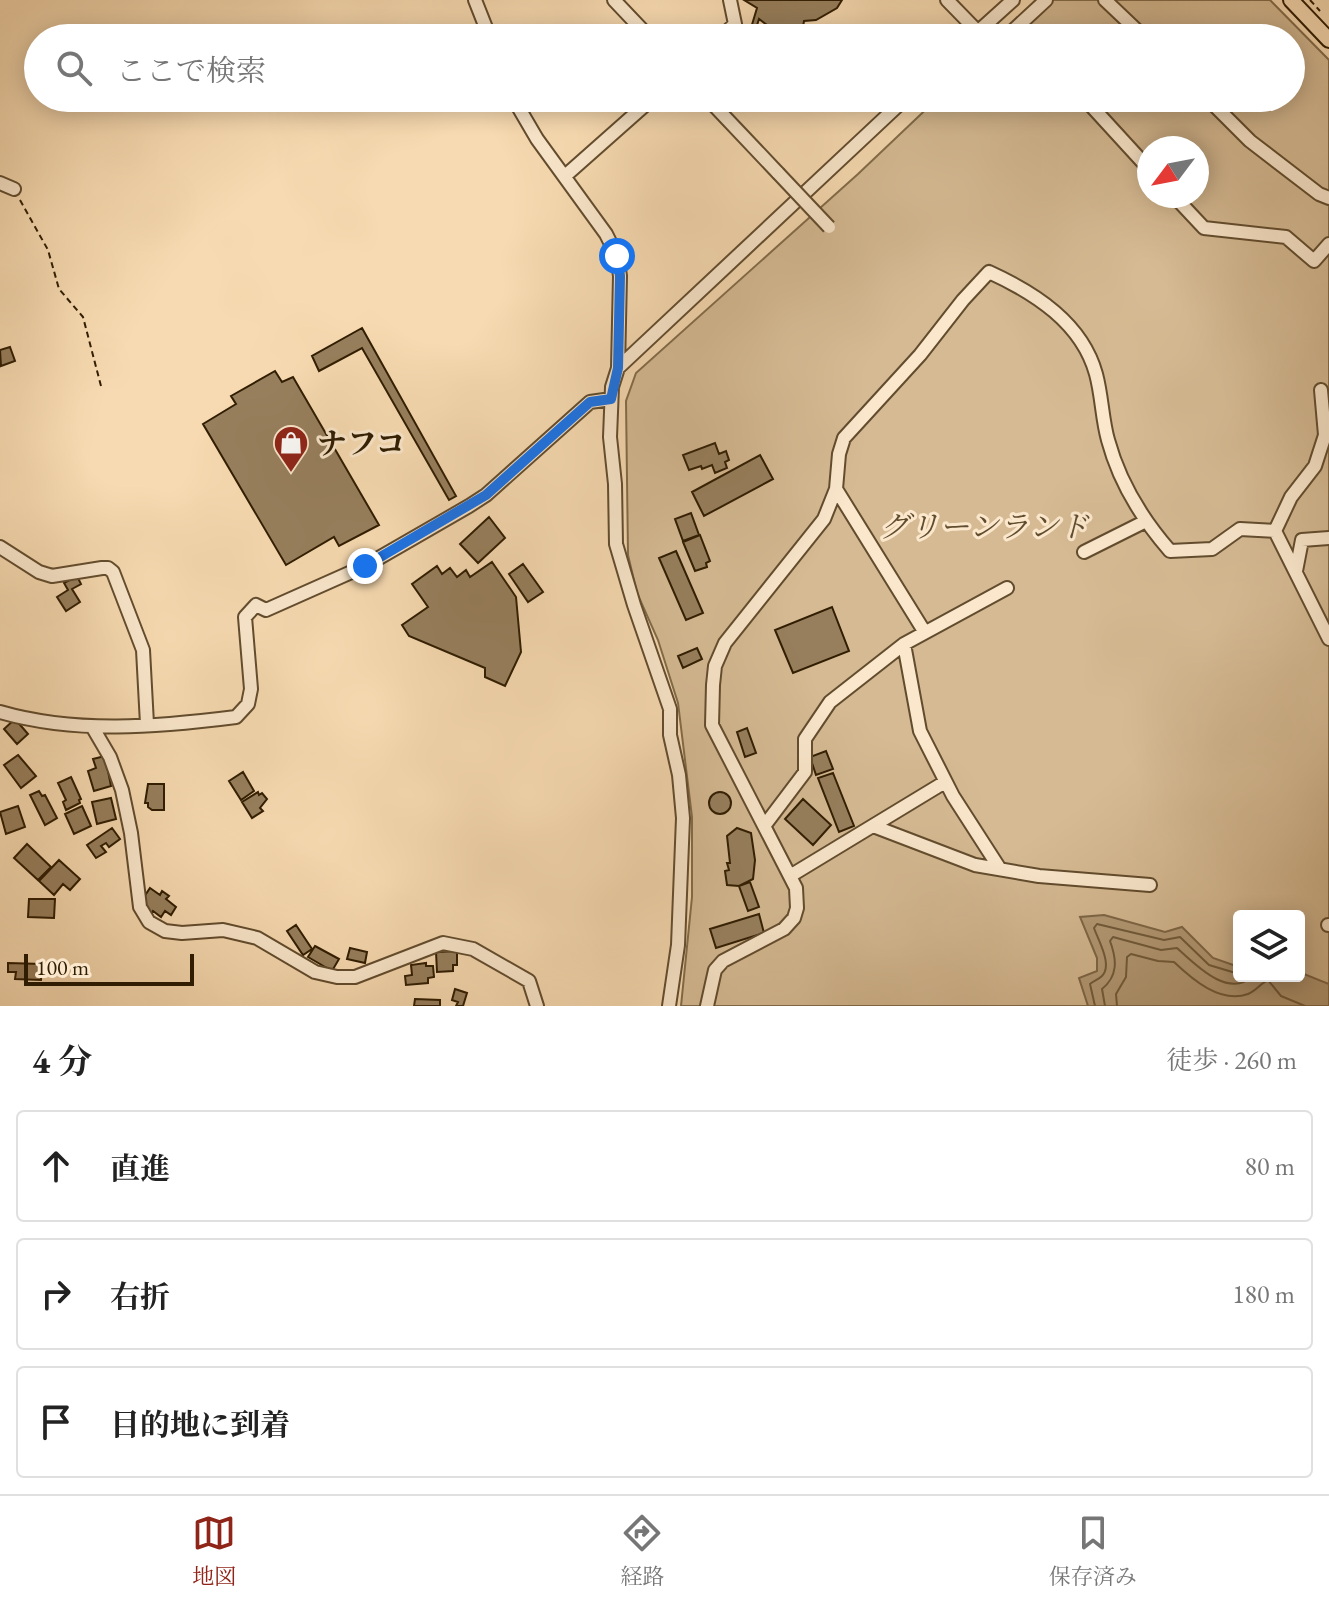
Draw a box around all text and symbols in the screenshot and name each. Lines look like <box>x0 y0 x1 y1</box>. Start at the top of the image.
search box <box>24 24 1305 112</box>
icon: search <box>52 46 96 90</box>
text: ここで検索 <box>116 51 266 90</box>
north arrow <box>1137 136 1209 208</box>
route start <box>599 238 635 274</box>
shop icon: ナフコ <box>272 424 310 474</box>
place label: ナフコ <box>317 424 406 463</box>
park label: グリーンランド <box>879 507 1090 546</box>
route end <box>347 548 383 584</box>
map controls <box>1233 910 1305 982</box>
button: layers <box>1233 910 1305 982</box>
scale bar <box>24 950 194 986</box>
text: 100 m <box>36 953 89 982</box>
text: 4 分 <box>32 1039 92 1083</box>
text: 徒歩 · 260 m <box>1167 1043 1297 1077</box>
icon: ahead <box>34 1144 78 1188</box>
text: 直進 <box>110 1149 170 1188</box>
text: 80 m <box>1245 1149 1295 1183</box>
icon: right <box>34 1272 78 1316</box>
text: 右折 <box>110 1277 170 1316</box>
text: 180 m <box>1232 1277 1295 1311</box>
icon: arrive <box>34 1400 78 1444</box>
text: 目的地に到着 <box>110 1405 290 1444</box>
tab: 地図 <box>192 1511 236 1591</box>
tab: 経路 <box>620 1511 665 1591</box>
tab: 保存済み <box>1049 1511 1137 1591</box>

